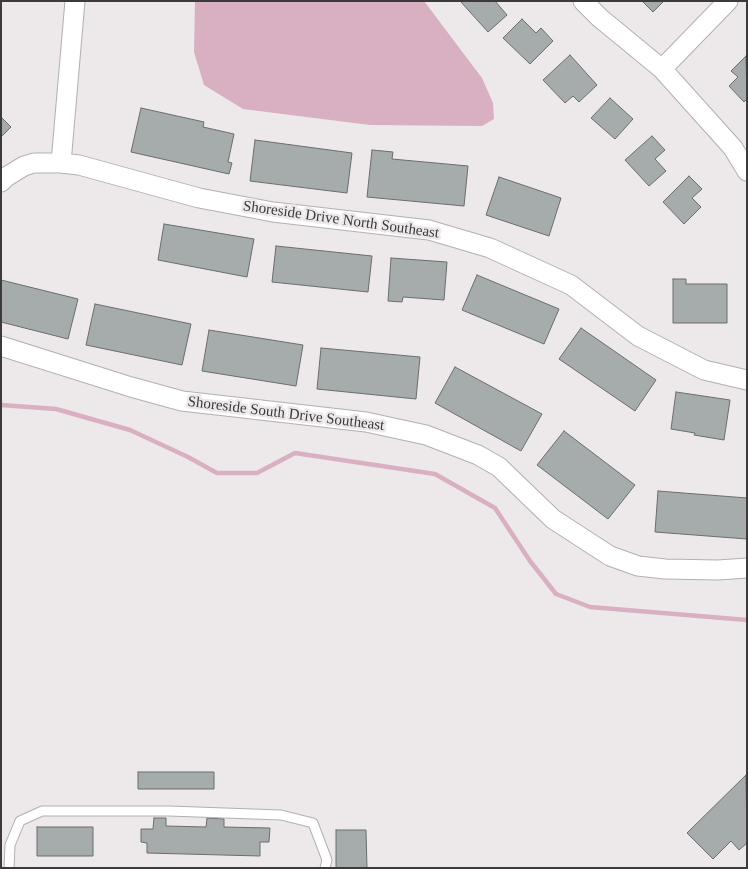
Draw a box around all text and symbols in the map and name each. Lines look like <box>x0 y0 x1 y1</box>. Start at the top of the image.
street label: Shoreside Drive North Southeast <box>242 197 440 243</box>
street label: Shoreside South Drive Southeast <box>187 393 385 435</box>

